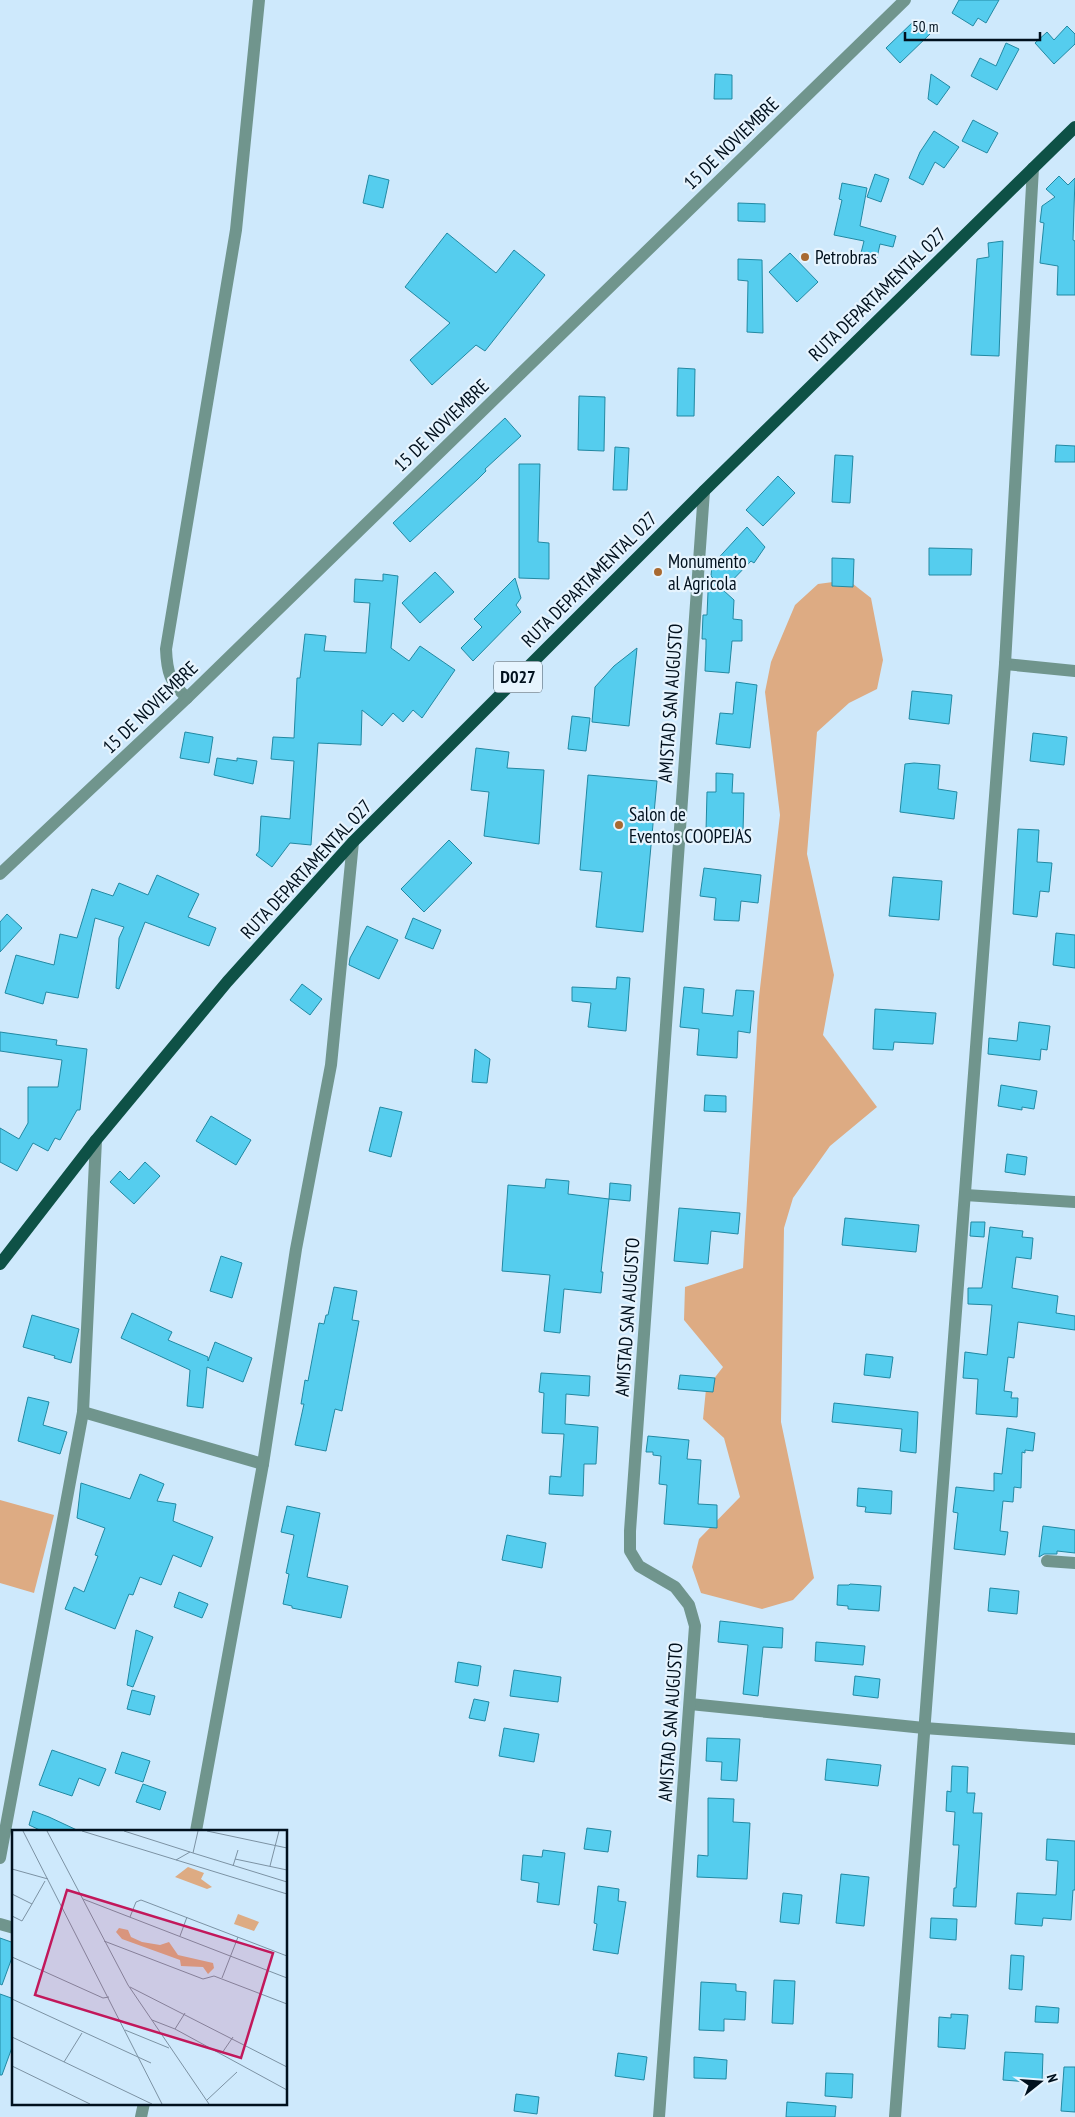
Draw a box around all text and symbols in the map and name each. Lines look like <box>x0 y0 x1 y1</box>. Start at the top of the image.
scale bar <box>905 10 1040 42</box>
text: 50 m <box>912 17 938 36</box>
street label: 15 DE NOVIEMBRE <box>678 92 784 194</box>
street label: RUTA DEPARTAMENTAL 027 <box>803 222 951 366</box>
place label: Petrobras <box>815 245 877 269</box>
marker: Petrobras <box>799 251 811 263</box>
street label: 15 DE NOVIEMBRE <box>388 374 494 476</box>
street label: RUTA DEPARTAMENTAL 027 <box>516 506 662 652</box>
place label: Monumento al Agricola <box>668 549 747 595</box>
marker: Monumento al Agricola <box>652 566 664 578</box>
street label: AMISTAD SAN AUGUSTO <box>652 623 688 783</box>
street label: 15 DE NOVIEMBRE <box>97 656 203 758</box>
road number: D027 <box>494 662 542 692</box>
street label: RUTA DEPARTAMENTAL 027 <box>235 794 377 944</box>
place label: Salon de Eventos COOPEJAS <box>629 802 752 848</box>
marker: Salon de Eventos COOPEJAS <box>613 819 625 831</box>
street label: AMISTAD SAN AUGUSTO <box>609 1237 645 1397</box>
street label: AMISTAD SAN AUGUSTO <box>652 1642 688 1802</box>
inset map <box>12 1830 288 2104</box>
north arrow <box>1015 2057 1065 2107</box>
text: N <box>1043 2072 1062 2084</box>

